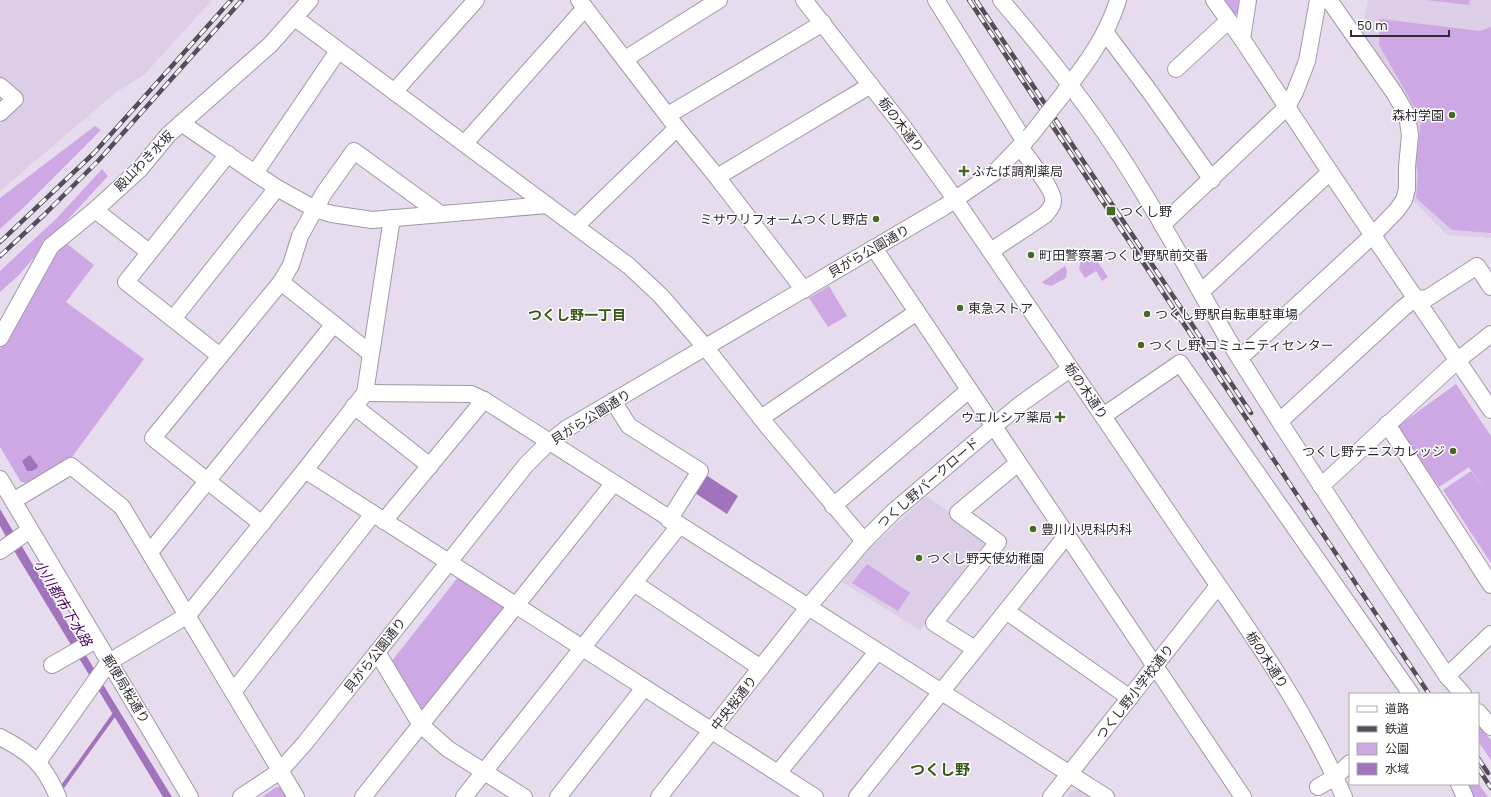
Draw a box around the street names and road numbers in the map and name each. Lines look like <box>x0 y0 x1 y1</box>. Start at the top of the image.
street label: 栃の木通り <box>874 93 928 157</box>
street label: 殿山わき水坂 <box>110 126 178 196</box>
street label: 貝がら公園通り <box>825 220 913 282</box>
street label: 栃の木通り <box>1060 359 1112 423</box>
street label: 貝がら公園通り <box>547 385 635 449</box>
street label: つくし野パークロード <box>873 433 983 533</box>
street label: 貝がら公園通り <box>339 613 411 697</box>
street label: 栃の木通り <box>1241 628 1293 692</box>
street label: つくし野小学校通り <box>1091 640 1179 744</box>
street label: 郵便局桜通り <box>98 651 154 727</box>
street label: 中央桜通り <box>707 672 761 734</box>

